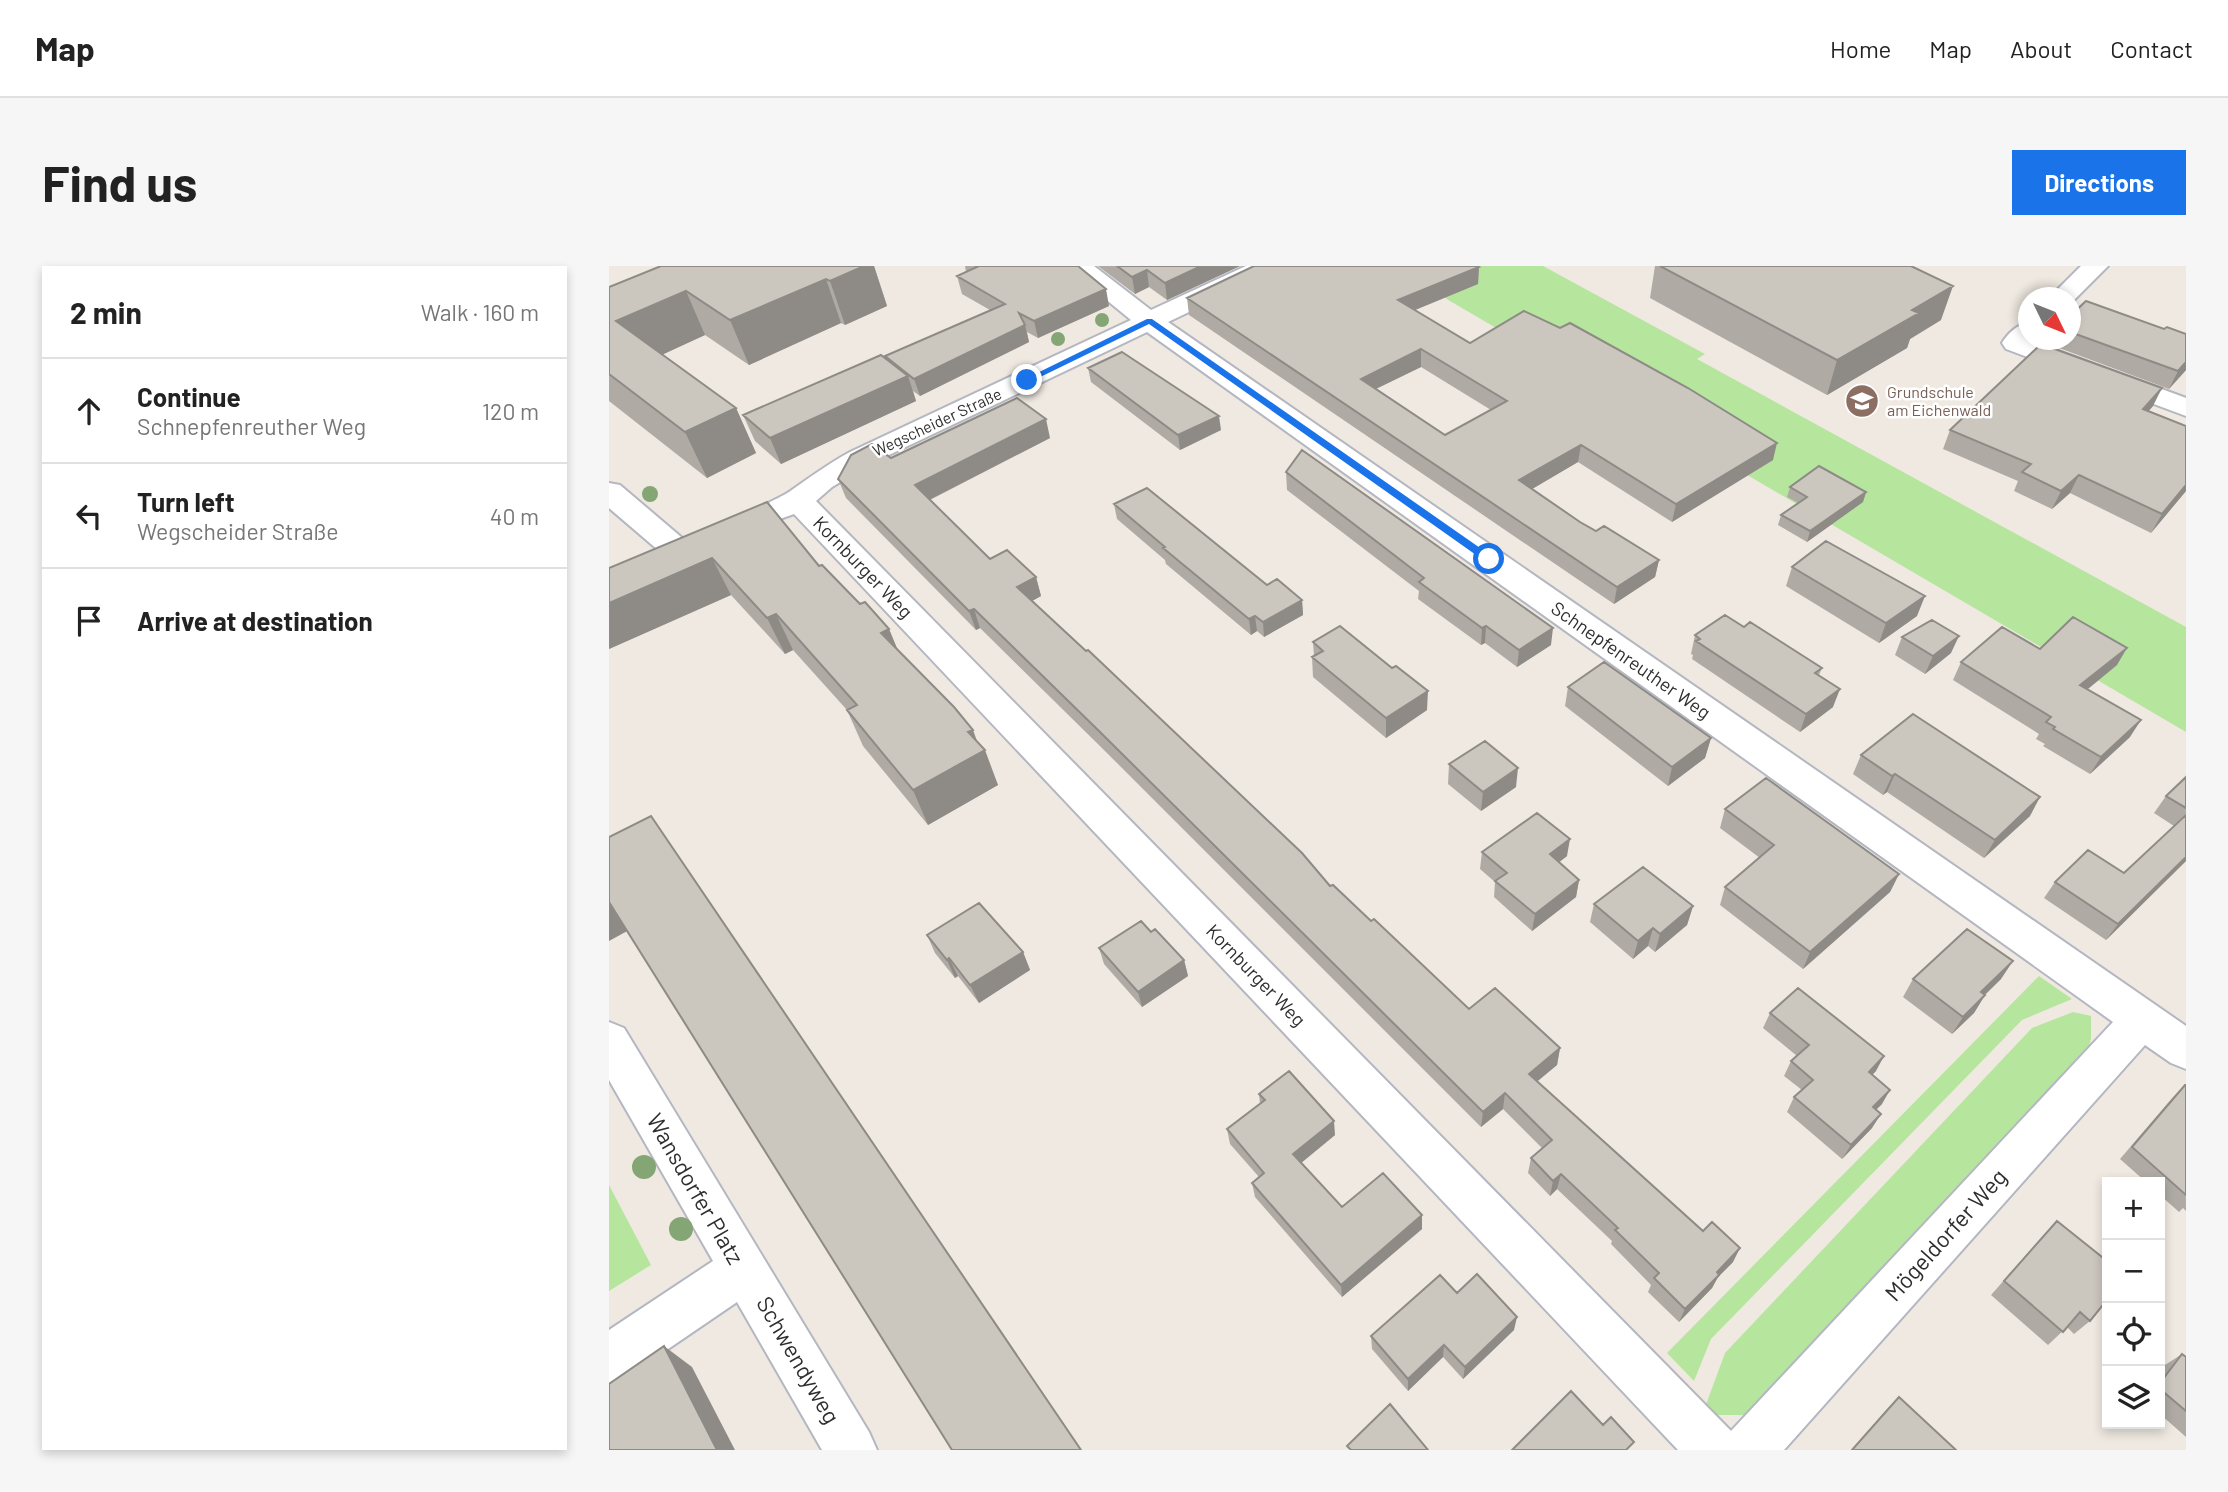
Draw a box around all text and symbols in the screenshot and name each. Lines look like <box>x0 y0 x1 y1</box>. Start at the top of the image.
text: Map <box>35 28 95 68</box>
text: Home <box>1830 34 1891 63</box>
text: Map <box>1929 34 1972 63</box>
text: About <box>2010 34 2072 63</box>
text: Contact <box>2110 34 2193 63</box>
button: Directions <box>2012 150 2186 215</box>
text: Find us <box>42 153 197 212</box>
north arrow <box>2018 287 2081 350</box>
text: 2 min <box>70 294 142 330</box>
text: Walk · 160 m <box>421 298 539 326</box>
route end <box>1011 364 1042 395</box>
text: Continue <box>137 381 241 412</box>
school or university icon: Grundschule am Eichenwald <box>1843 382 1881 420</box>
place label: Grundschule am Eichenwald <box>1887 382 1991 419</box>
street label: Wegscheider Straße <box>869 383 1004 460</box>
icon: ahead <box>70 392 108 430</box>
text: 120 m <box>482 397 539 425</box>
text: Schnepfenreuther Weg <box>137 412 366 440</box>
text: Turn left <box>137 486 235 517</box>
icon: left <box>70 497 108 535</box>
text: 40 m <box>490 502 539 530</box>
street label: Kornburger Weg <box>809 511 918 623</box>
text: Wegscheider Straße <box>137 517 339 545</box>
route start <box>1473 543 1504 574</box>
street label: Schnepfenreuther Weg <box>1547 596 1715 723</box>
icon: arrive <box>70 602 108 640</box>
text: Arrive at destination <box>137 605 373 636</box>
street label: Kornburger Weg <box>1202 919 1311 1031</box>
street label: Wansdorfer Platz <box>641 1108 750 1269</box>
street label: Mögeldorfer Weg <box>1879 1162 2012 1306</box>
map controls <box>2102 1177 2165 1429</box>
button: + <box>2102 1177 2165 1240</box>
button: − <box>2102 1240 2165 1303</box>
street label: Schwendyweg <box>751 1291 847 1428</box>
button: locate <box>2102 1303 2165 1366</box>
button: layers <box>2102 1366 2165 1429</box>

